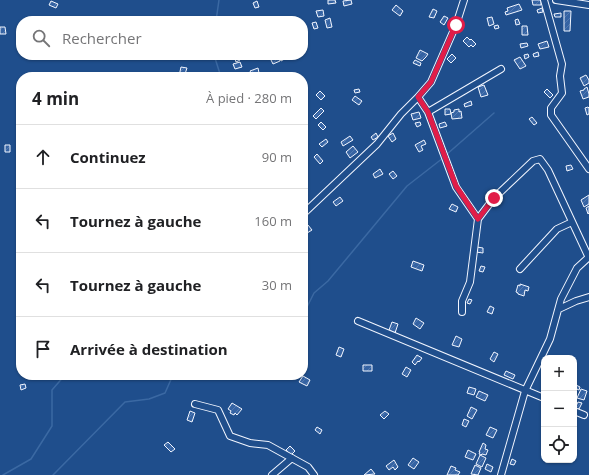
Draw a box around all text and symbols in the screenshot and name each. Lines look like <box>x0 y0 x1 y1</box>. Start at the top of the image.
search box <box>16 16 308 60</box>
route start <box>447 16 465 34</box>
icon: search <box>30 27 52 49</box>
text: Rechercher <box>62 28 142 48</box>
text: 4 min <box>32 87 79 110</box>
text: À pied · 280 m <box>206 89 292 107</box>
icon: ahead <box>32 146 54 168</box>
text: Continuez <box>70 147 146 167</box>
text: 90 m <box>262 148 292 166</box>
route end <box>485 189 503 207</box>
icon: left <box>32 210 54 232</box>
text: Tournez à gauche <box>70 211 201 231</box>
text: 160 m <box>254 212 292 230</box>
icon: left <box>32 274 54 296</box>
text: Tournez à gauche <box>70 275 201 295</box>
text: 30 m <box>262 276 292 294</box>
icon: arrive <box>32 338 54 360</box>
text: Arrivée à destination <box>70 339 228 359</box>
map controls <box>541 355 577 463</box>
button: + <box>541 355 577 391</box>
button: − <box>541 391 577 427</box>
button: locate <box>541 427 577 463</box>

